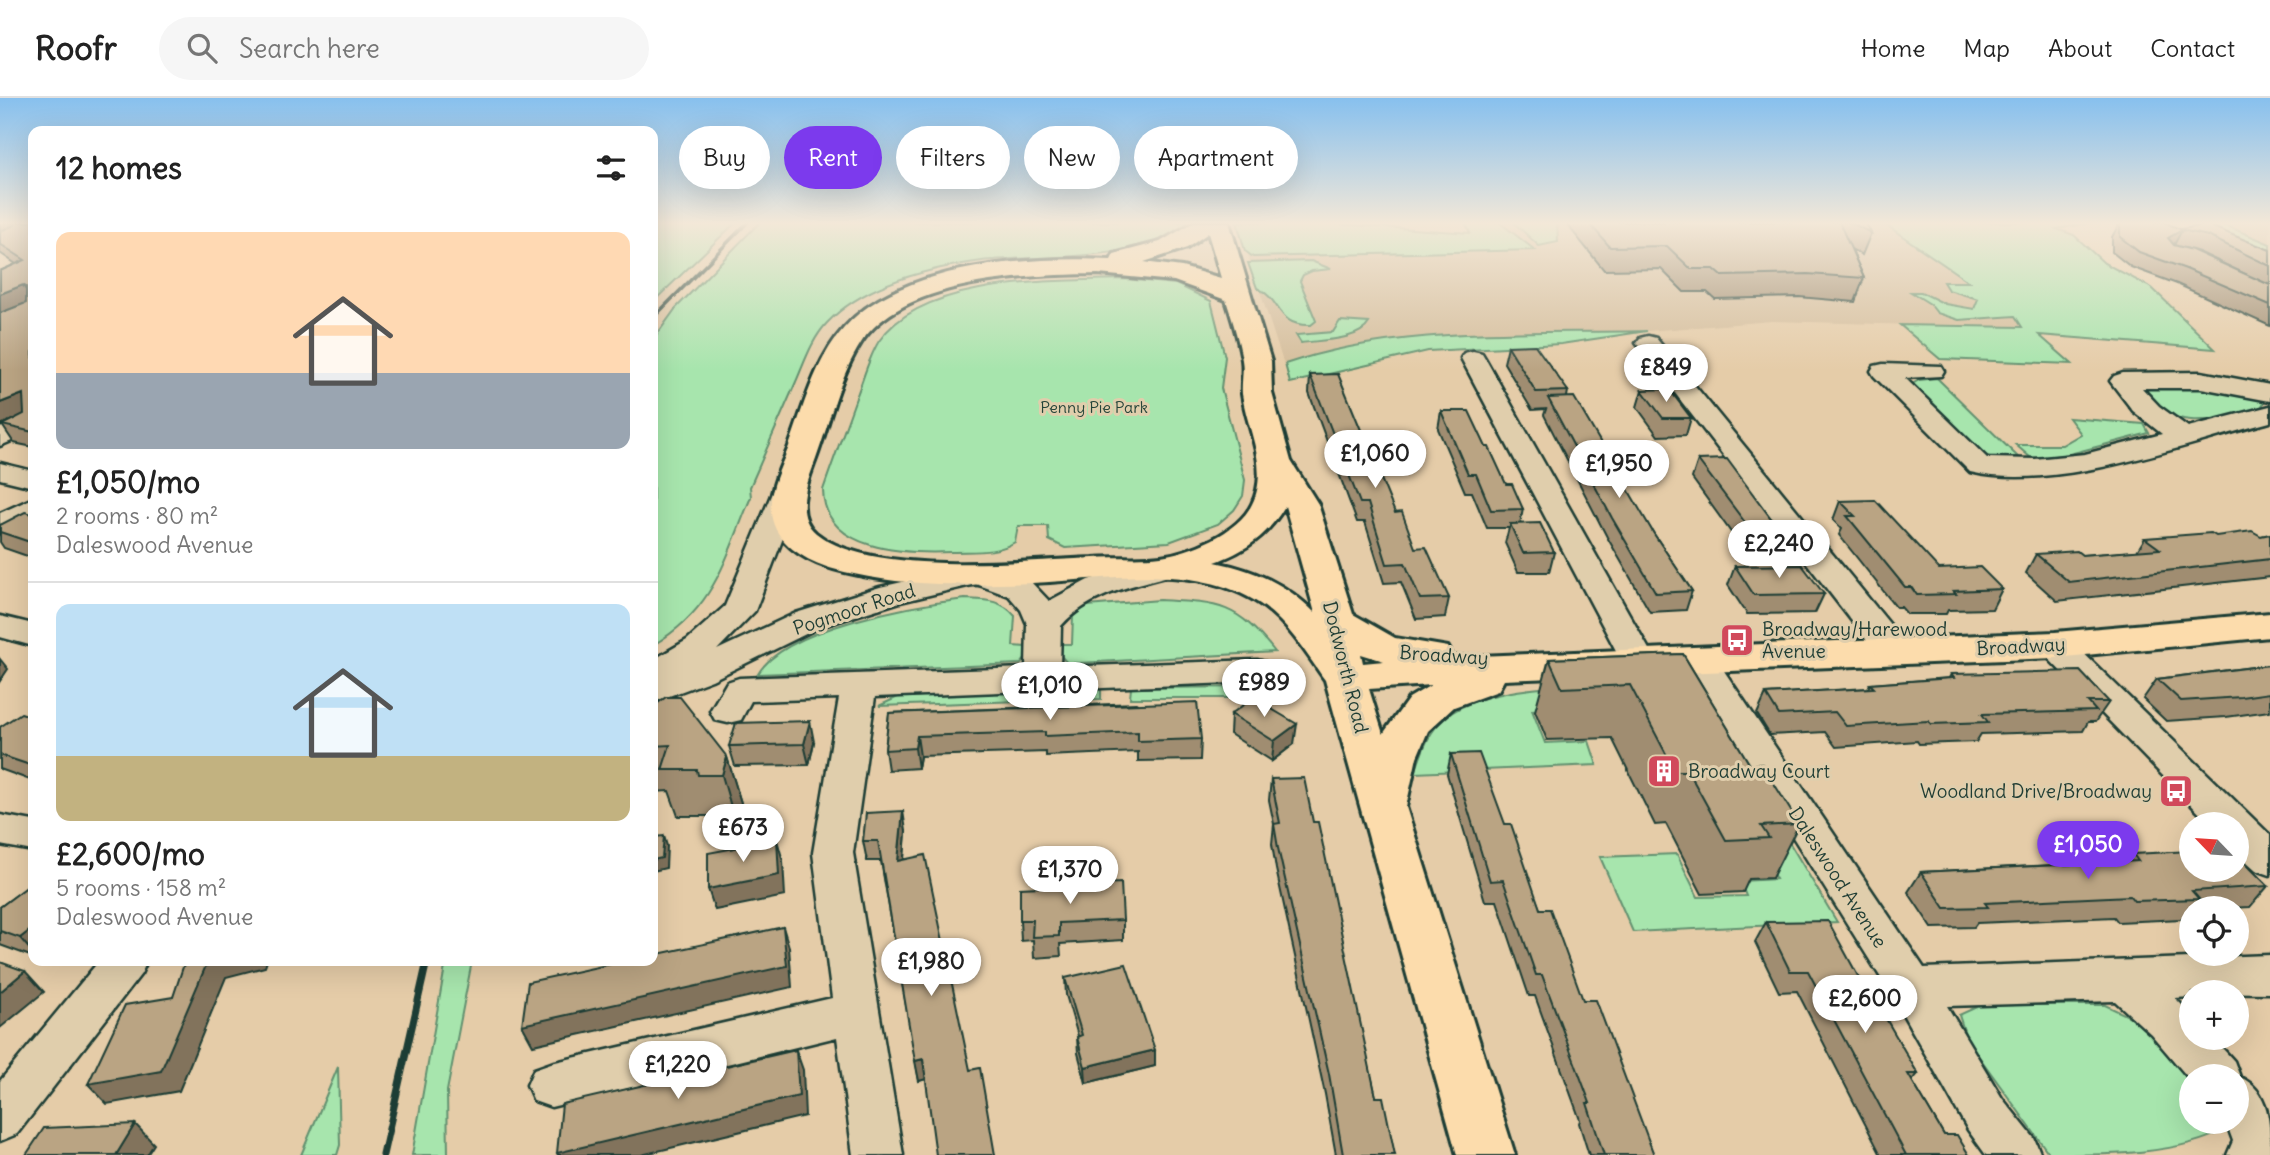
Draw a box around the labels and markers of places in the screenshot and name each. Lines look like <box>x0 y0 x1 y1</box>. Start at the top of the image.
pin: £849 <box>1625 344 1707 404</box>
pin: £1,060 <box>1318 430 1432 490</box>
pin: £1,950 <box>1562 440 1676 500</box>
pin: £2,240 <box>1722 520 1836 580</box>
place label: Broadway/Harewood Avenue <box>1762 617 1947 663</box>
bus stop icon: Broadway/Harewood Avenue <box>1718 621 1756 659</box>
pin: £989 <box>1223 660 1305 719</box>
pin: £1,010 <box>993 662 1107 722</box>
building icon: Broadway Court <box>1645 752 1683 790</box>
place label: Broadway Court <box>1688 759 1830 783</box>
bus stop icon: Woodland Drive/Broadway <box>2157 772 2195 810</box>
place label: Woodland Drive/Broadway <box>1920 779 2152 803</box>
pin: £673 <box>702 804 784 864</box>
pin: £1,050 <box>2031 822 2145 881</box>
pin: £1,370 <box>1013 846 1127 906</box>
pin: £1,980 <box>874 939 988 998</box>
pin: £2,600 <box>1808 976 1922 1035</box>
pin: £1,220 <box>621 1042 735 1101</box>

